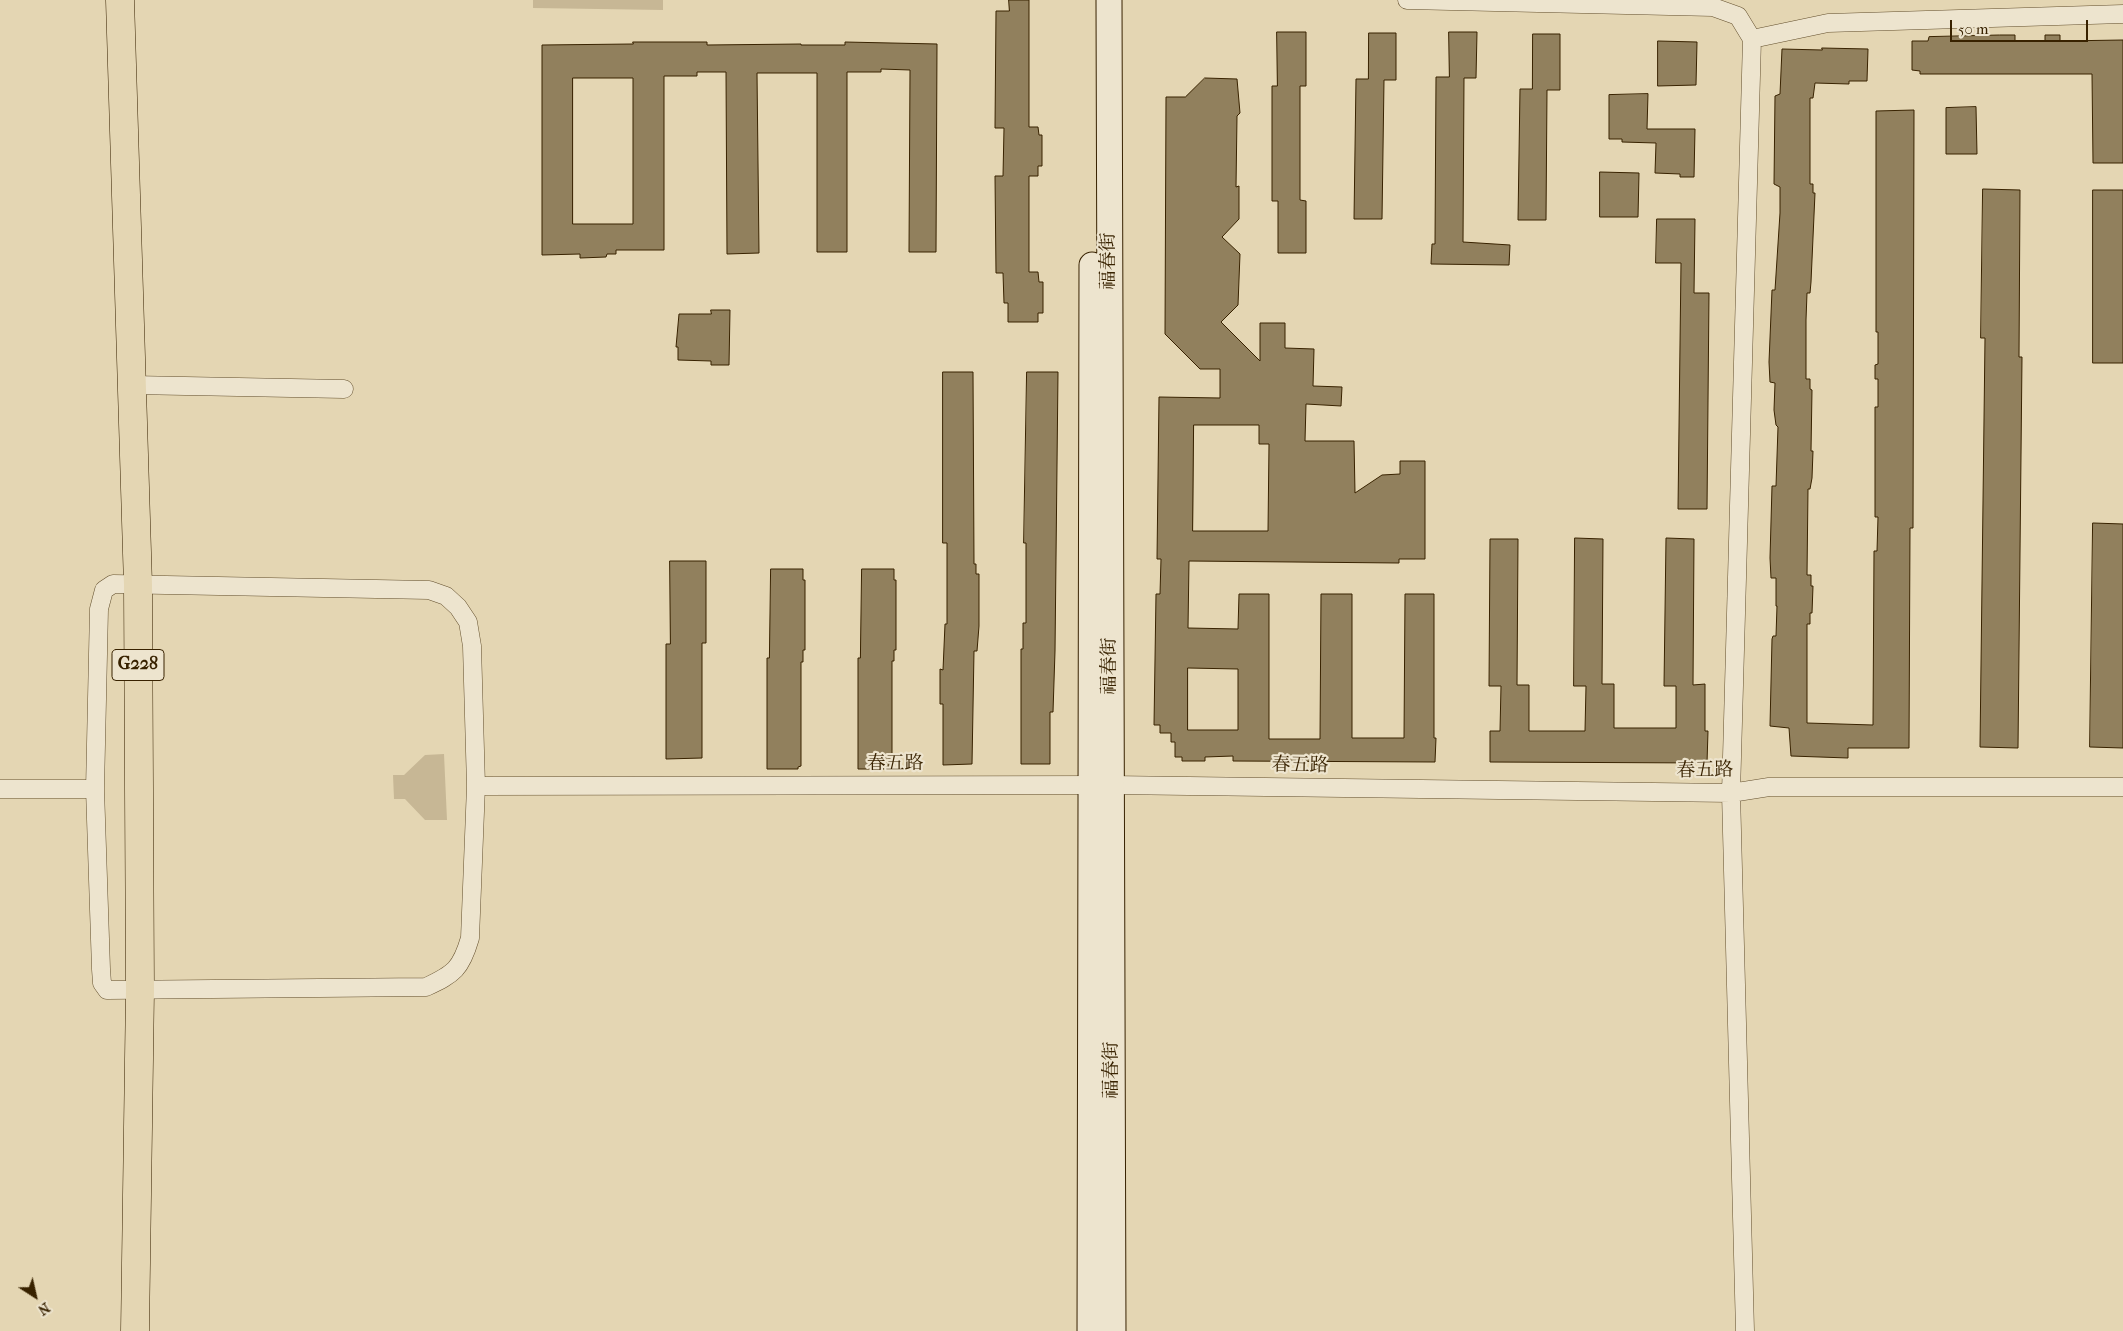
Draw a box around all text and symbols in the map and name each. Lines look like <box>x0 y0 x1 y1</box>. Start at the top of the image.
scale bar <box>1953 10 2090 42</box>
text: 50 m <box>1958 20 1988 38</box>
street label: 福春街 <box>1098 233 1120 289</box>
street label: 福春街 <box>1099 638 1121 694</box>
road number: G228 <box>112 650 164 680</box>
street label: 春五路 <box>867 753 923 775</box>
street label: 春五路 <box>1271 754 1329 778</box>
street label: 春五路 <box>1676 759 1734 783</box>
street label: 福春街 <box>1101 1042 1123 1098</box>
north arrow <box>10 1271 60 1321</box>
text: N <box>35 1299 53 1319</box>

